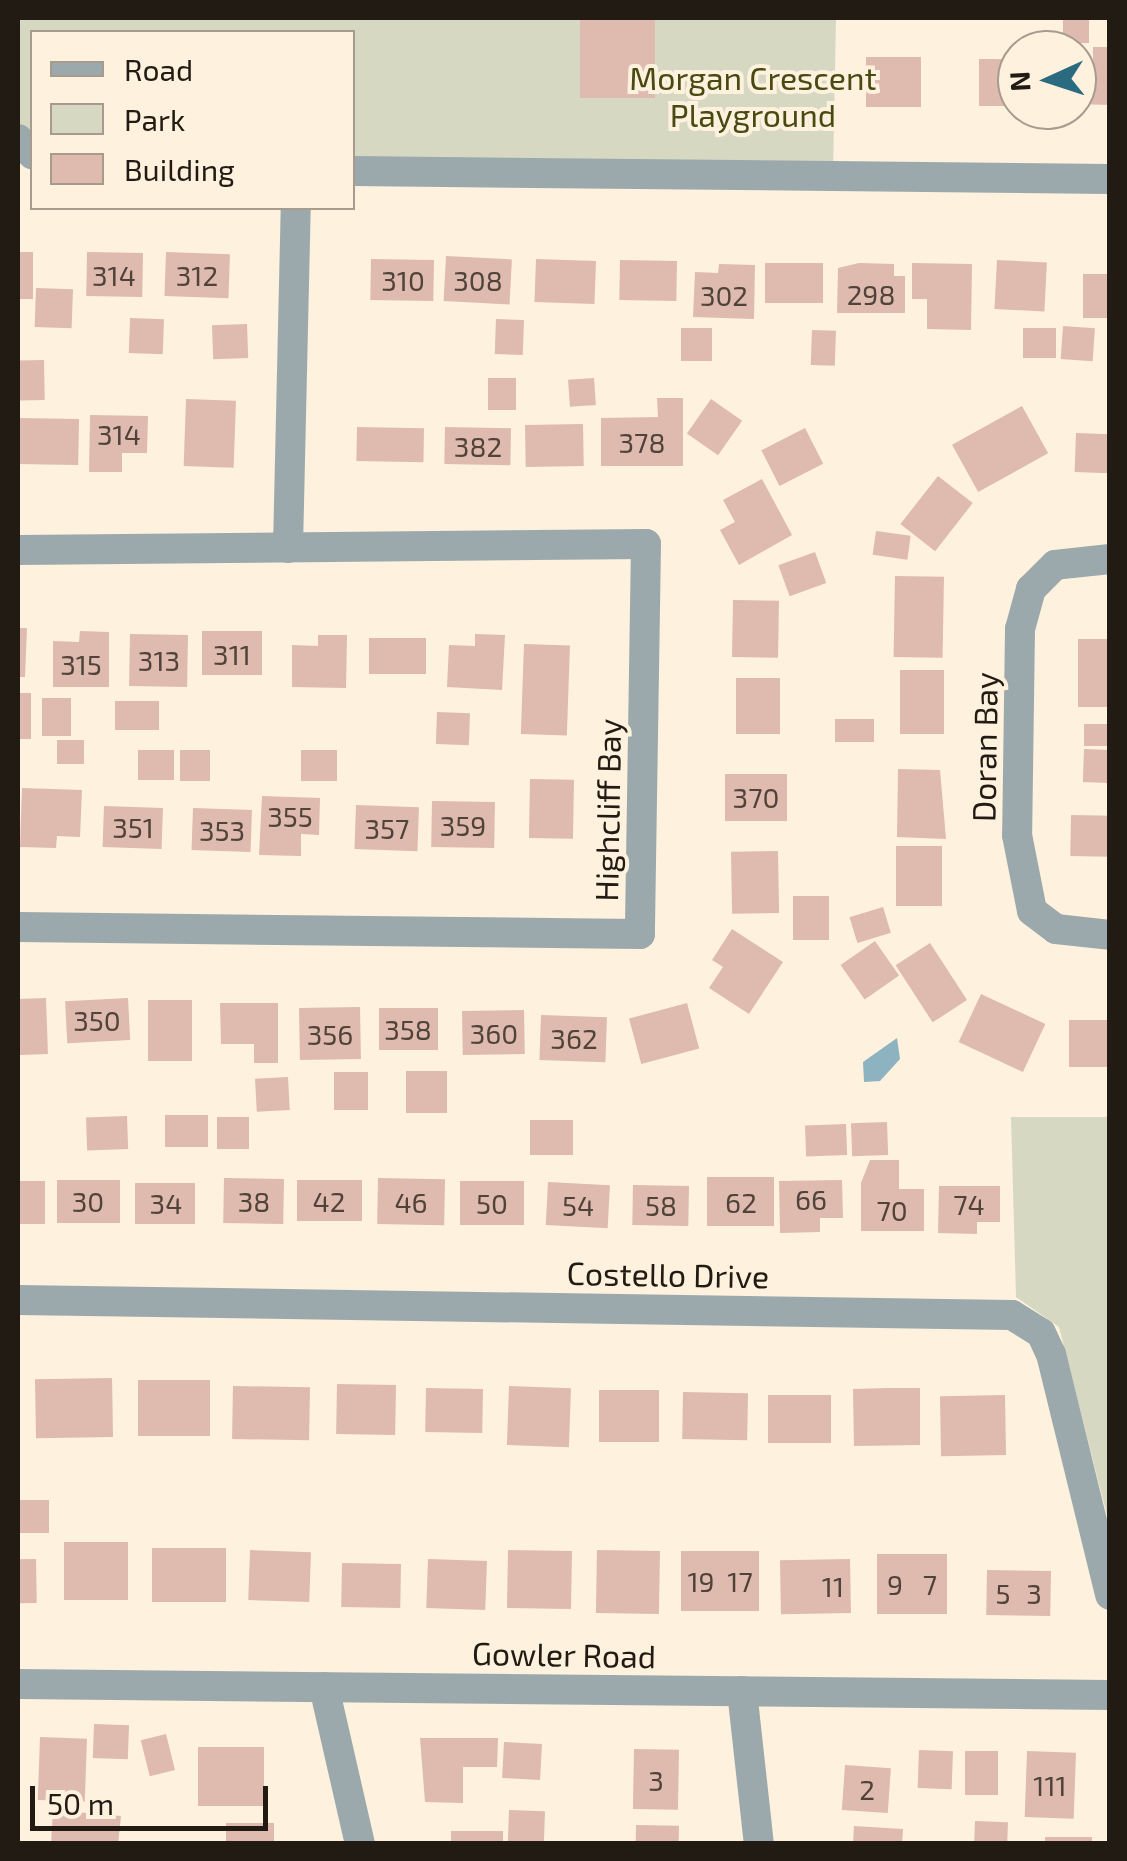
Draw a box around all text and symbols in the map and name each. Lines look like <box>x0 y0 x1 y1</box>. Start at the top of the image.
legend <box>30 30 355 210</box>
north arrow <box>997 30 1097 130</box>
text: Road <box>124 51 193 87</box>
park label: Morgan Crescent Playground <box>629 59 877 134</box>
text: N <box>1002 70 1037 92</box>
text: Park <box>124 101 185 137</box>
text: Building <box>124 151 235 187</box>
house number: 314 <box>92 258 136 292</box>
house number: 312 <box>176 258 218 292</box>
house number: 310 <box>381 263 425 297</box>
house number: 308 <box>453 263 503 297</box>
house number: 298 <box>847 277 895 311</box>
house number: 302 <box>700 278 748 312</box>
house number: 314 <box>97 417 141 451</box>
house number: 378 <box>619 425 665 459</box>
house number: 382 <box>454 429 502 463</box>
house number: 311 <box>213 637 251 671</box>
house number: 313 <box>138 643 180 677</box>
house number: 315 <box>60 647 102 681</box>
street label: Doran Bay <box>963 672 1005 822</box>
street label: Highcliff Bay <box>586 718 628 902</box>
house number: 370 <box>733 780 779 814</box>
house number: 355 <box>267 799 313 833</box>
house number: 359 <box>440 808 486 842</box>
house number: 351 <box>112 810 154 844</box>
house number: 357 <box>365 811 409 845</box>
house number: 353 <box>199 813 245 847</box>
house number: 350 <box>73 1003 121 1037</box>
house number: 358 <box>384 1012 432 1046</box>
house number: 360 <box>470 1016 518 1050</box>
house number: 356 <box>307 1017 353 1051</box>
house number: 362 <box>550 1021 598 1055</box>
house number: 66 <box>795 1182 827 1216</box>
house number: 30 <box>72 1184 104 1218</box>
house number: 38 <box>238 1184 270 1218</box>
house number: 42 <box>313 1184 345 1218</box>
house number: 46 <box>394 1185 428 1219</box>
house number: 62 <box>725 1185 757 1219</box>
house number: 34 <box>150 1186 182 1220</box>
house number: 50 <box>476 1186 508 1220</box>
house number: 74 <box>953 1187 985 1221</box>
house number: 54 <box>562 1188 594 1222</box>
house number: 58 <box>645 1188 677 1222</box>
house number: 70 <box>876 1193 908 1227</box>
street label: Costello Drive <box>567 1253 769 1295</box>
house number: 19 <box>687 1564 715 1598</box>
house number: 17 <box>727 1564 753 1598</box>
house number: 9 <box>887 1567 903 1601</box>
house number: 7 <box>923 1567 937 1601</box>
house number: 11 <box>822 1569 844 1603</box>
house number: 5 <box>995 1576 1011 1610</box>
house number: 3 <box>1026 1576 1042 1610</box>
street label: Gowler Road <box>471 1633 657 1675</box>
house number: 3 <box>648 1763 664 1797</box>
scale bar <box>35 1766 272 1828</box>
house number: 111 <box>1033 1768 1067 1802</box>
house number: 2 <box>859 1772 875 1806</box>
text: 50 m <box>47 1785 114 1821</box>

